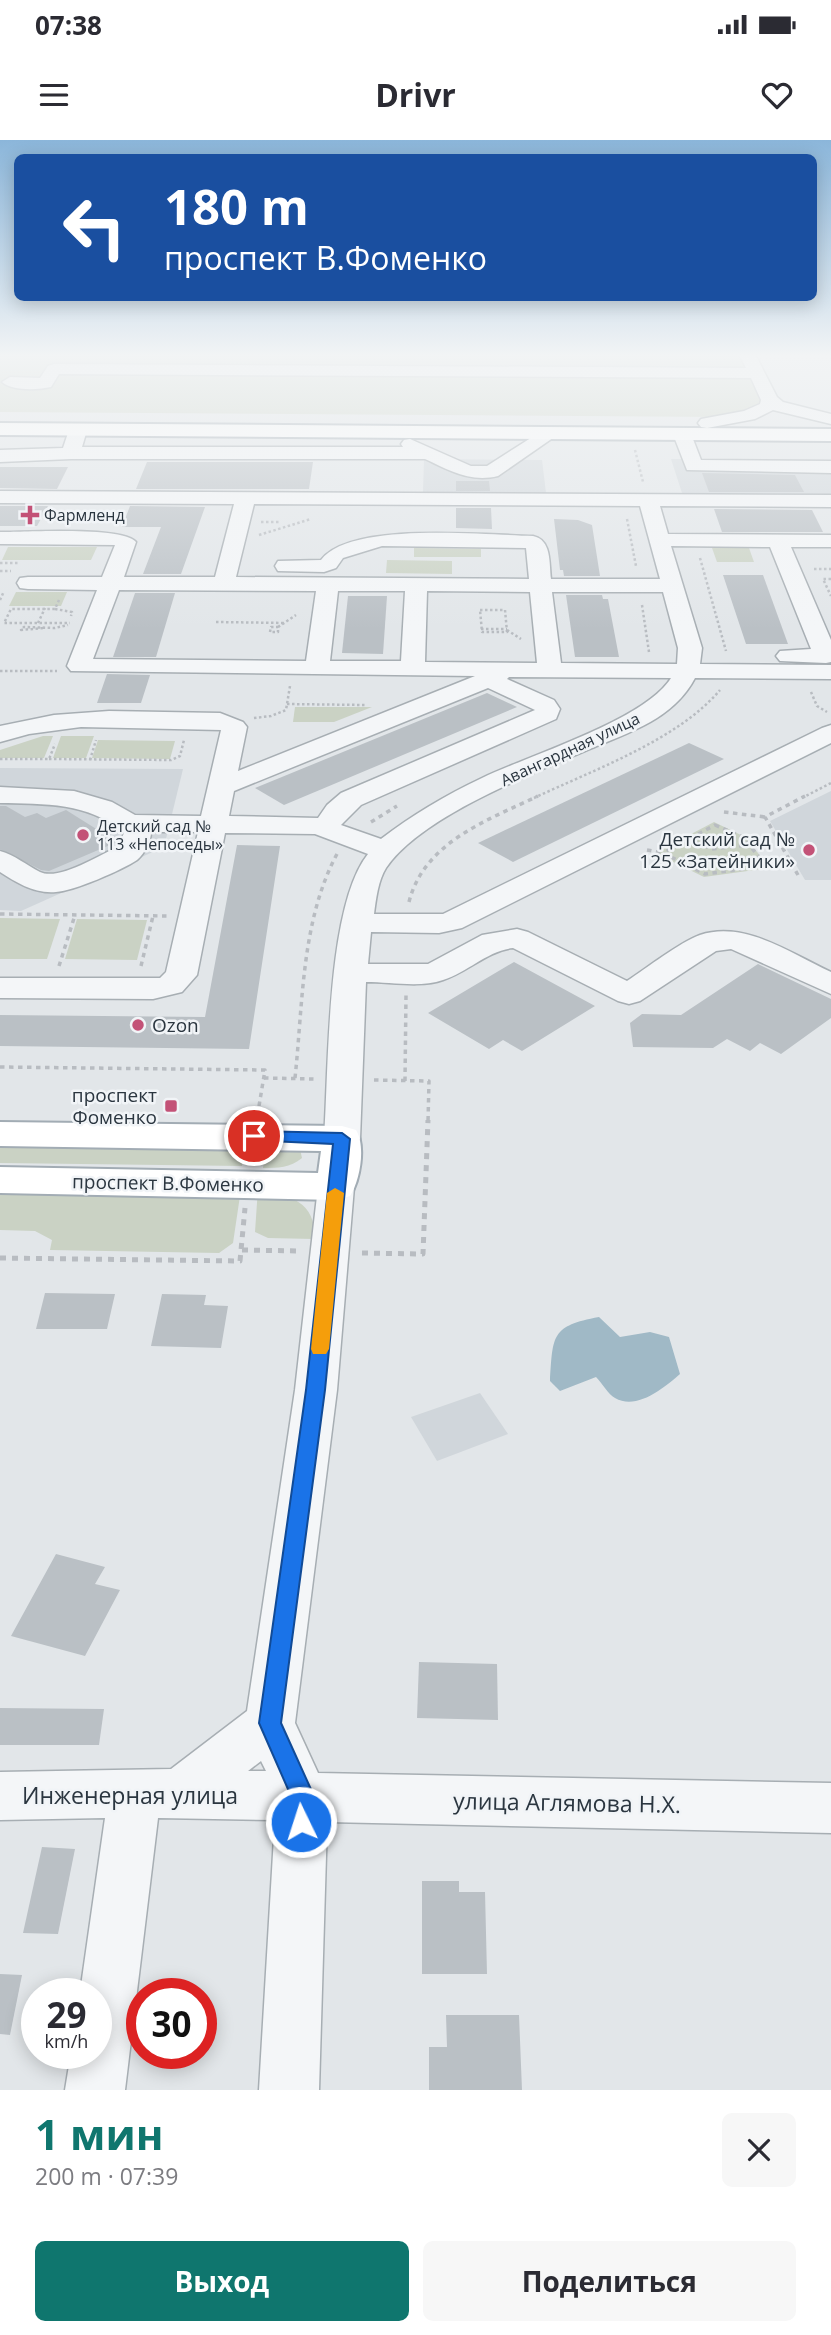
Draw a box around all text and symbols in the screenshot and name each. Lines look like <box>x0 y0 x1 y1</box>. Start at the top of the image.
text: 07:38 <box>35 7 102 43</box>
text: Drivr <box>375 73 456 116</box>
icon: menu <box>35 76 73 114</box>
icon: heart <box>758 76 796 114</box>
text: 180 m <box>164 173 309 239</box>
icon: left <box>49 182 140 273</box>
text: проспект В.Фоменко <box>164 236 487 279</box>
place label: Фармленд <box>44 504 125 526</box>
marker: Фармленд <box>22 507 38 523</box>
street label: Авангардная улица <box>497 707 643 791</box>
place label: Детский сад № 113 «Непоседы» <box>97 815 223 855</box>
place label: Детский сад № 125 «Затейники» <box>639 826 795 874</box>
marker: Детский сад № 113 «Непоседы» <box>75 827 91 843</box>
marker: Детский сад № 125 «Затейники» <box>801 842 817 858</box>
place label: Ozon <box>152 1012 199 1038</box>
marker: Ozon <box>130 1017 146 1033</box>
place label: проспект Фоменко <box>72 1082 157 1130</box>
marker: проспект Фоменко <box>163 1098 179 1114</box>
pin <box>224 1106 284 1166</box>
icon: arrive <box>235 1117 273 1155</box>
street label: проспект В.Фоменко <box>72 1168 264 1198</box>
street label: Инженерная улица <box>22 1779 238 1811</box>
street label: улица Аглямова Н.Х. <box>453 1784 681 1820</box>
position arrow <box>264 1785 338 1859</box>
speed limit sign: 30 <box>126 1978 217 2069</box>
text: 29 <box>46 1991 87 2038</box>
text: km/h <box>45 2029 88 2053</box>
text: 1 мин <box>35 2105 163 2162</box>
button: close <box>722 2113 796 2187</box>
text: 200 m · 07:39 <box>35 2160 178 2192</box>
button: Выход <box>35 2241 409 2321</box>
button: Поделиться <box>423 2241 796 2321</box>

